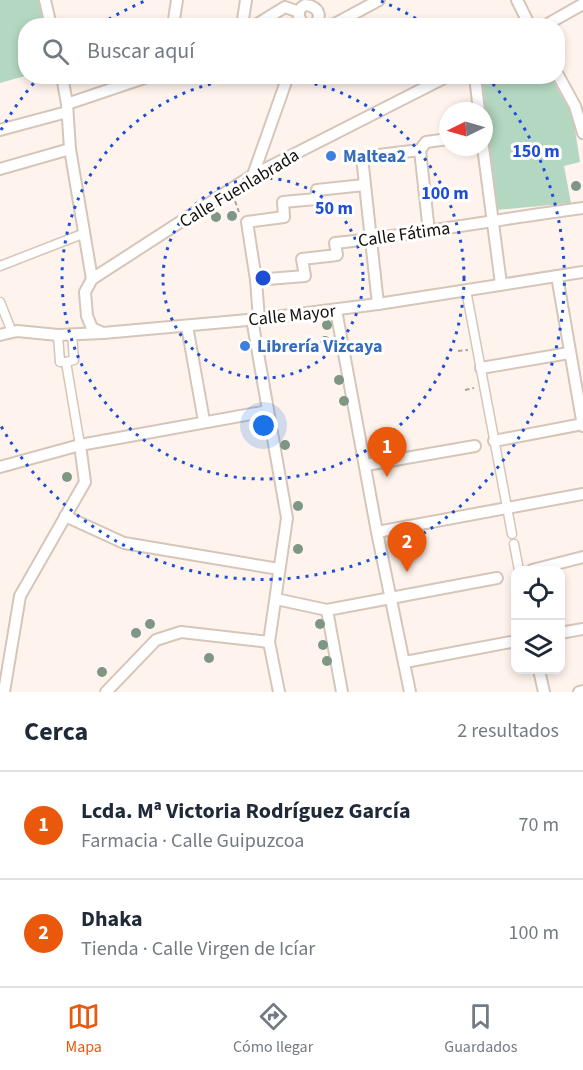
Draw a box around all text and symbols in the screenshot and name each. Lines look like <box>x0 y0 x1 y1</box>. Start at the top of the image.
search box <box>18 18 565 84</box>
icon: search <box>39 35 72 68</box>
text: Buscar aquí <box>87 35 195 67</box>
north arrow <box>439 102 493 156</box>
text: 150 m <box>512 139 560 164</box>
street label: Calle Fuenlabrada <box>175 143 304 234</box>
place label: Maltea2 <box>343 144 406 169</box>
marker: Maltea2 <box>324 149 338 163</box>
text: 100 m <box>421 181 469 206</box>
text: 50 m <box>315 196 353 221</box>
street label: Calle Fátima <box>356 216 452 253</box>
centre of rings <box>253 268 273 288</box>
street label: Calle Mayor <box>247 298 338 333</box>
place label: Librería Vizcaya <box>257 334 382 359</box>
marker: Librería Vizcaya <box>238 339 252 353</box>
your location <box>249 411 278 440</box>
pin: 1 <box>368 428 406 477</box>
pin: 2 <box>388 522 426 572</box>
map controls <box>511 566 565 674</box>
button: locate <box>511 566 565 620</box>
button: layers <box>511 620 565 674</box>
text: Cerca <box>24 713 88 750</box>
text: 2 resultados <box>457 717 559 745</box>
text: Lcda. Mª Victoria Rodríguez García <box>81 795 411 827</box>
text: 1 <box>38 811 49 839</box>
text: 70 m <box>519 811 559 839</box>
text: Farmacia · Calle Guipuzcoa <box>81 827 304 855</box>
text: Dhaka <box>81 903 143 935</box>
text: 2 <box>38 919 49 947</box>
text: 100 m <box>509 919 559 947</box>
text: Tienda · Calle Virgen de Icíar <box>81 935 315 963</box>
tab: Mapa <box>66 1000 102 1058</box>
tab: Cómo llegar <box>233 1000 313 1058</box>
tab: Guardados <box>444 1000 517 1058</box>

